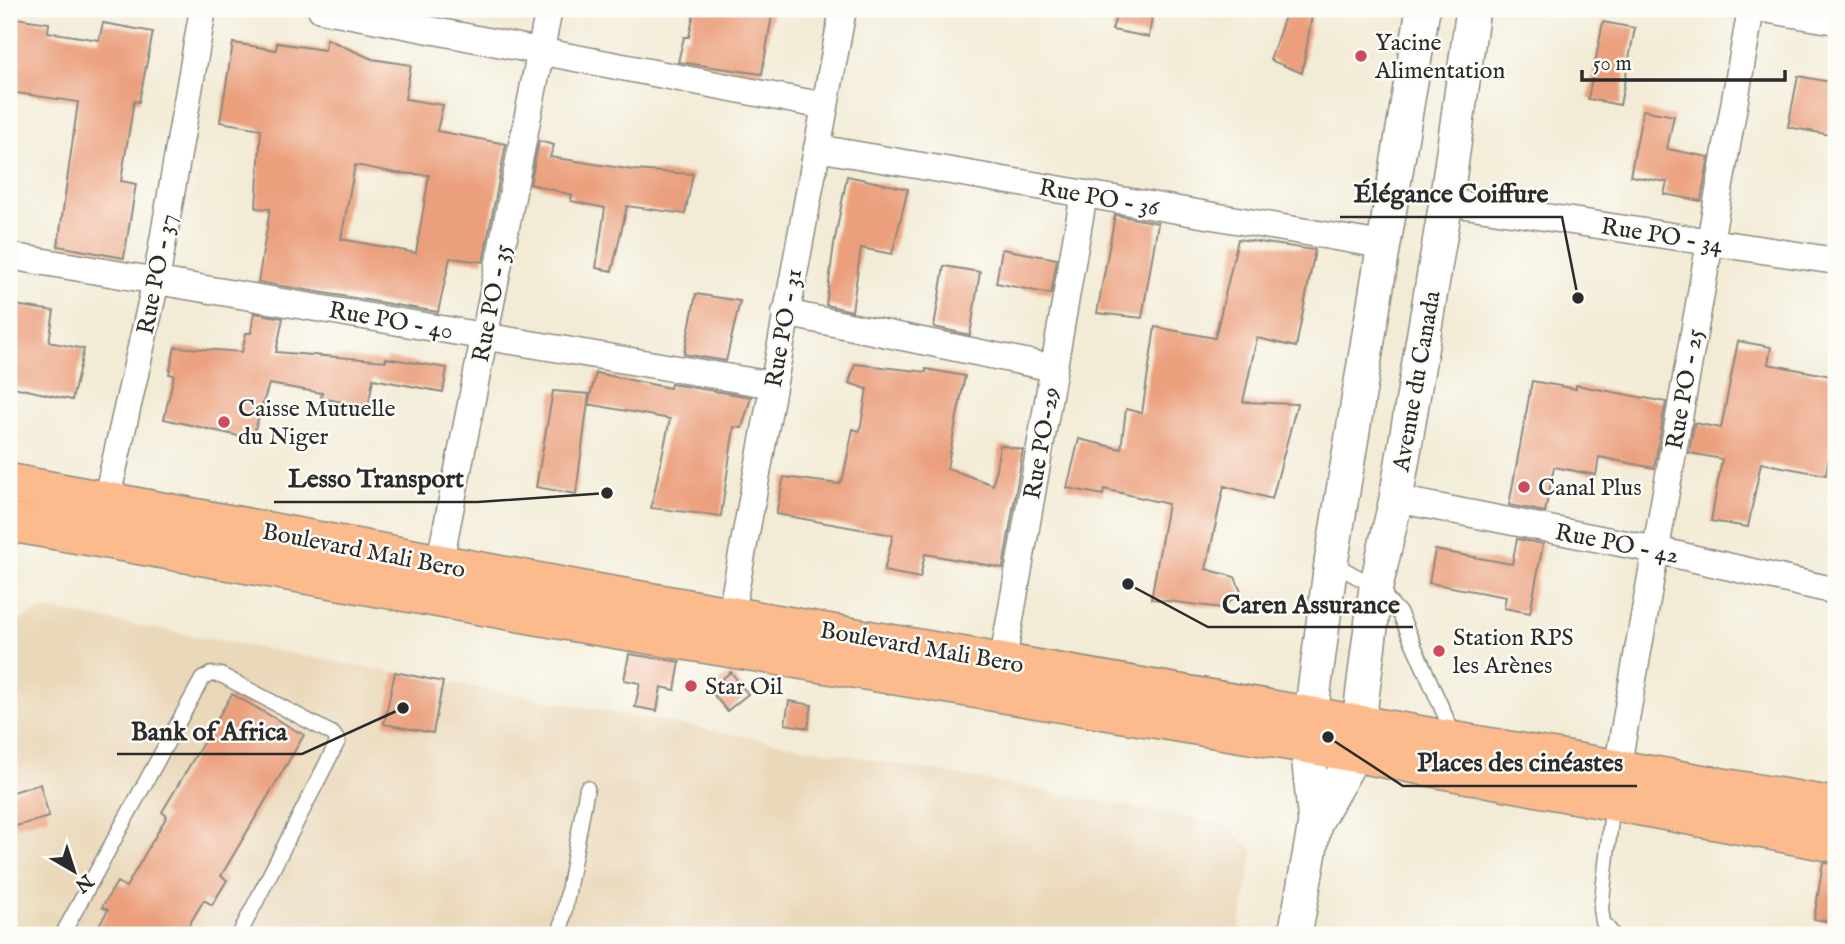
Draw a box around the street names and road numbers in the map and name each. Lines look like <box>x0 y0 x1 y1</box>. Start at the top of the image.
street label: Rue PO - 36 <box>1036 173 1162 224</box>
street label: Rue PO - 37 <box>131 211 184 337</box>
street label: Rue PO - 34 <box>1599 212 1725 261</box>
street label: Rue PO - 35 <box>466 241 519 365</box>
street label: Rue PO - 31 <box>759 266 810 390</box>
street label: Avenue du Canada <box>1386 288 1449 475</box>
street label: Rue PO - 40 <box>326 295 455 348</box>
street label: Rue PO - 25 <box>1660 326 1711 452</box>
street label: Rue PO-29 <box>1017 385 1068 502</box>
street label: Boulevard Mali Bero <box>260 517 468 586</box>
street label: Rue PO - 42 <box>1552 517 1681 572</box>
street label: Boulevard Mali Bero <box>817 615 1026 682</box>

